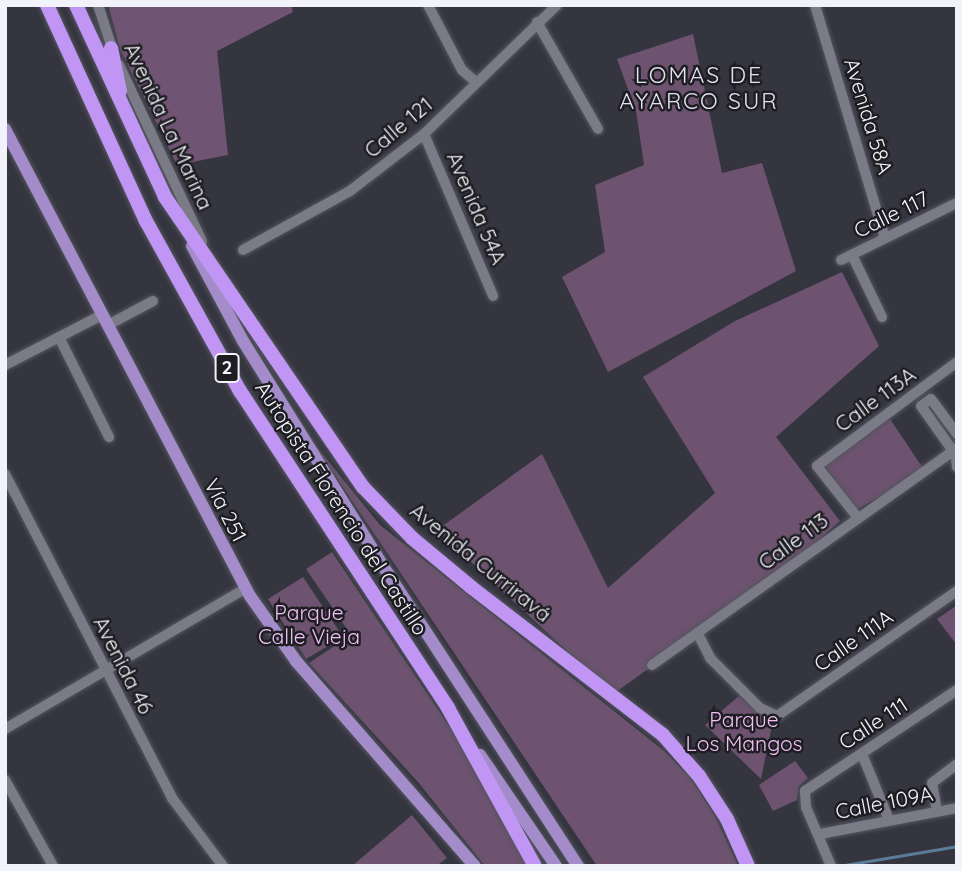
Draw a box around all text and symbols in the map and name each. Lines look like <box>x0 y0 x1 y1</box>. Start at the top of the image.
street label: Avenida La Marina <box>119 39 219 213</box>
street label: Avenida 58A <box>839 55 899 177</box>
district label: LOMAS DE AYARCO SUR <box>621 61 777 115</box>
street label: Calle 121 <box>359 91 437 163</box>
street label: Avenida 54A <box>442 148 512 268</box>
street label: Calle 117 <box>850 185 932 243</box>
road number: 2 <box>213 352 241 384</box>
street label: Calle 113A <box>830 361 920 437</box>
street label: Autopista Florencio del Castillo <box>250 376 434 640</box>
street label: Vía 251 <box>199 474 253 546</box>
street label: Avenida Curriravá <box>405 497 557 627</box>
street label: Calle 113 <box>753 507 833 575</box>
park label: Parque Calle Vieja <box>258 599 360 649</box>
street label: Calle 111A <box>809 604 897 676</box>
street label: Avenida 46 <box>89 612 159 718</box>
street label: Calle 111 <box>834 692 912 754</box>
park label: Parque Los Mangos <box>686 706 802 756</box>
street label: Calle 109A <box>833 780 935 824</box>

